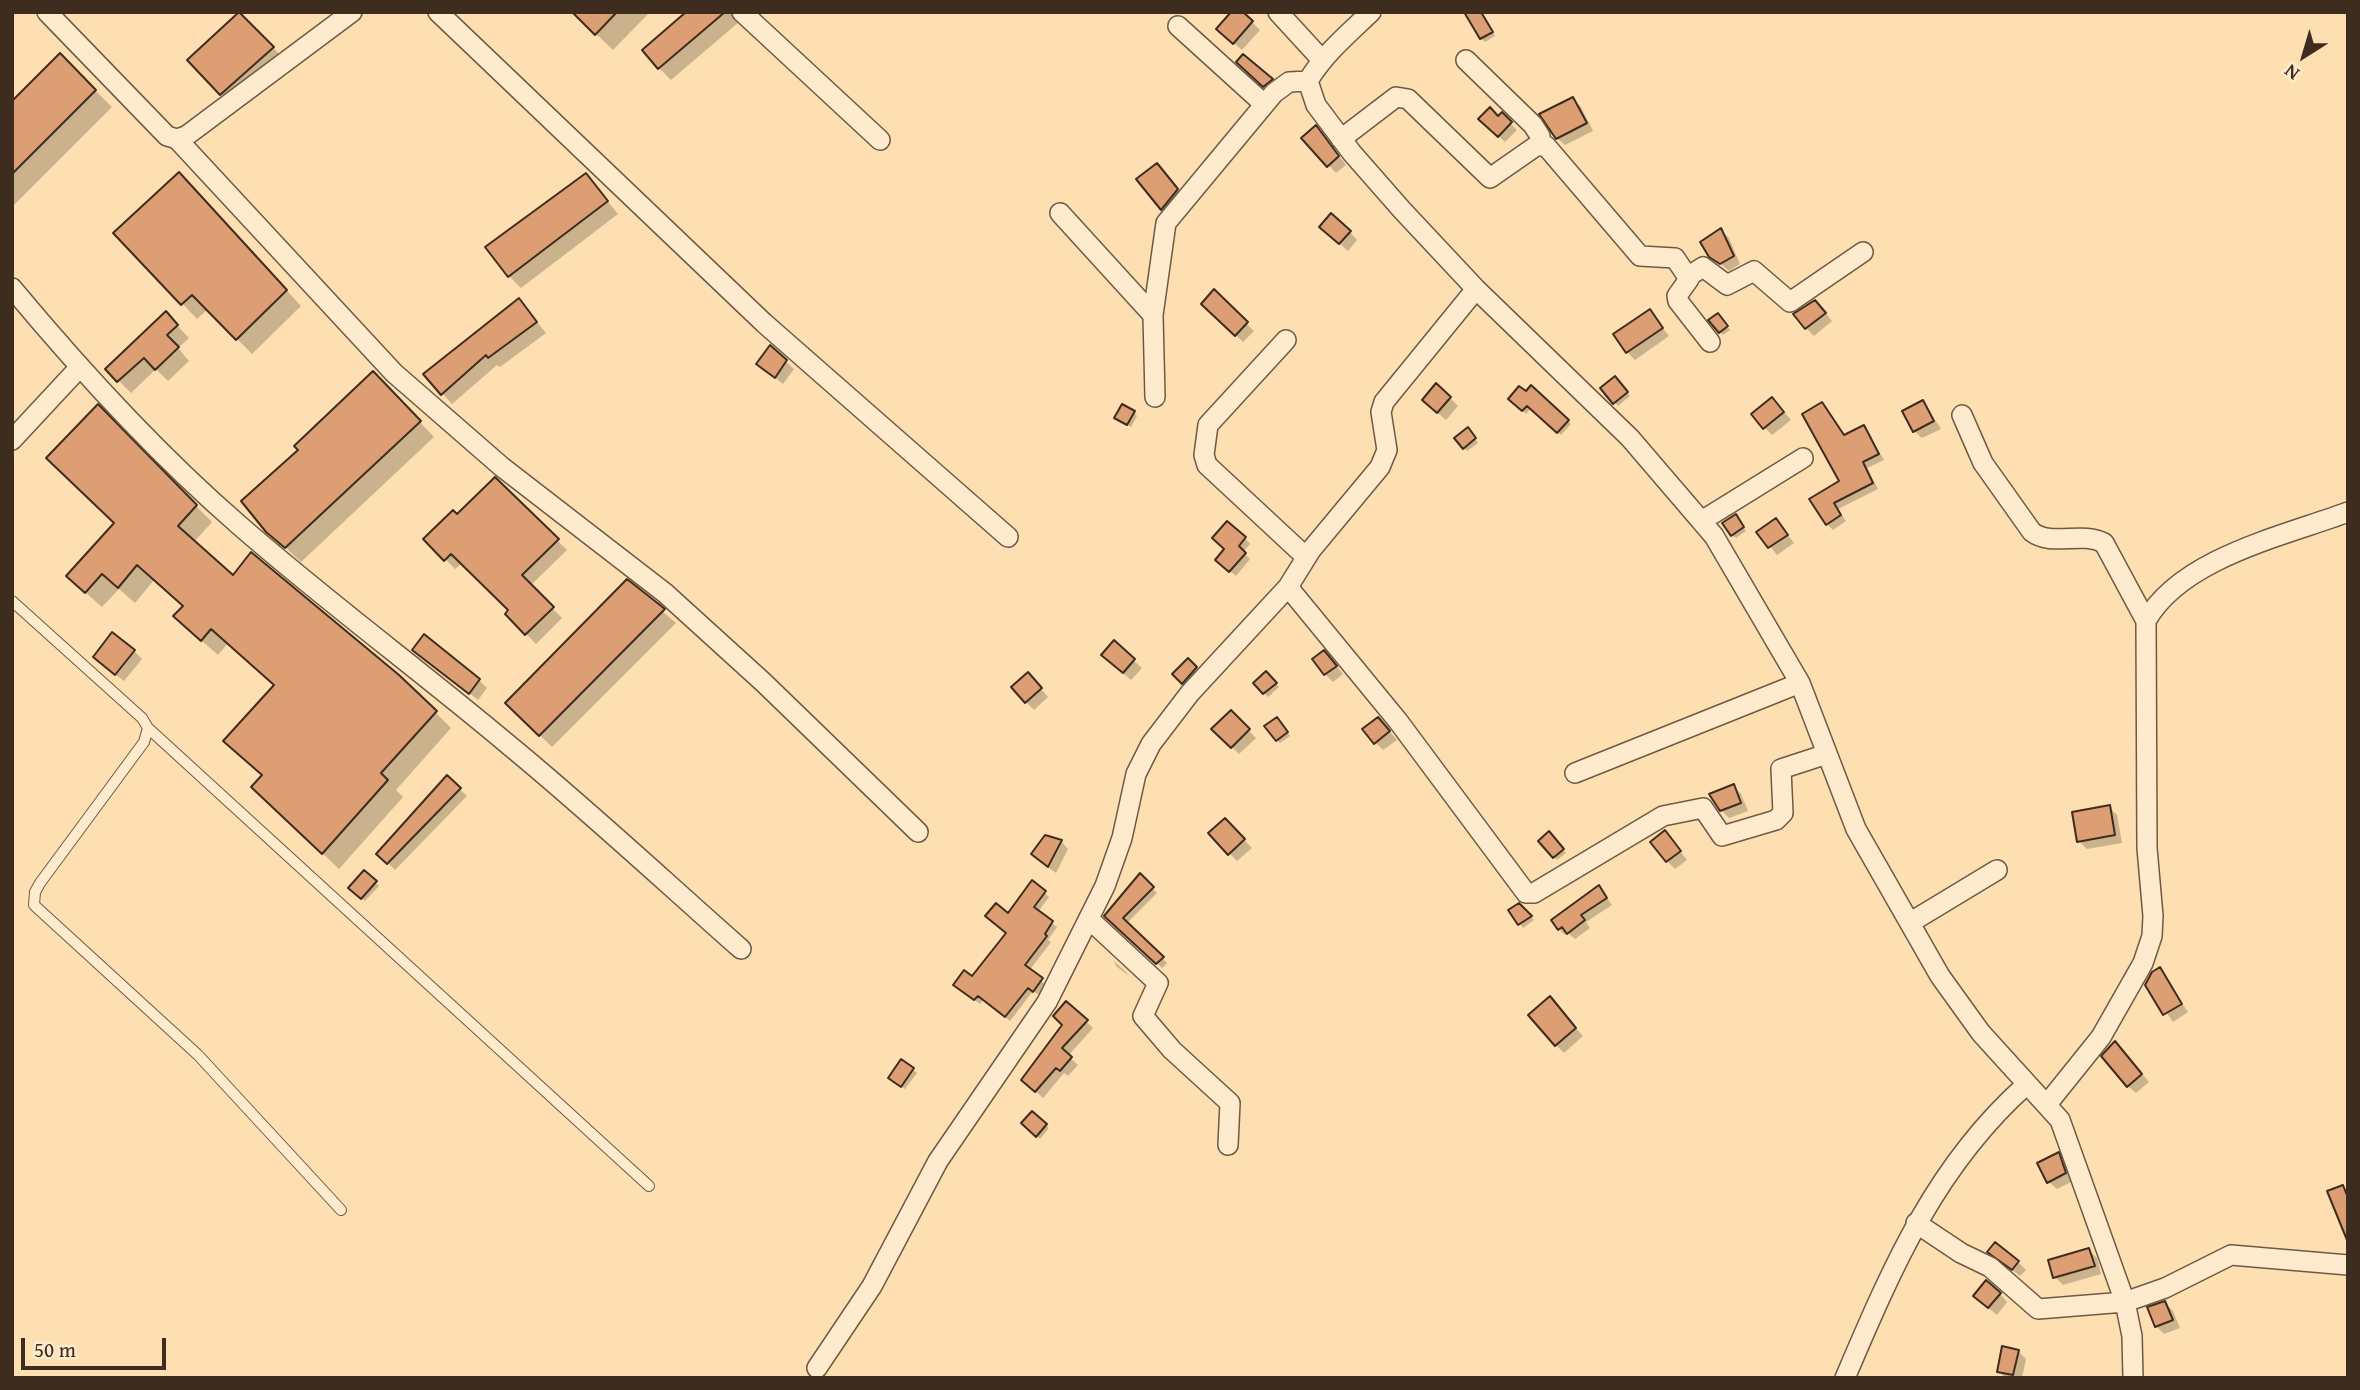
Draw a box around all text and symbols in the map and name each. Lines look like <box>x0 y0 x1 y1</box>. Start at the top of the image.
north arrow <box>2269 21 2339 91</box>
text: N <box>2278 58 2305 88</box>
scale bar <box>24 1324 170 1368</box>
text: 50 m <box>34 1334 76 1365</box>

